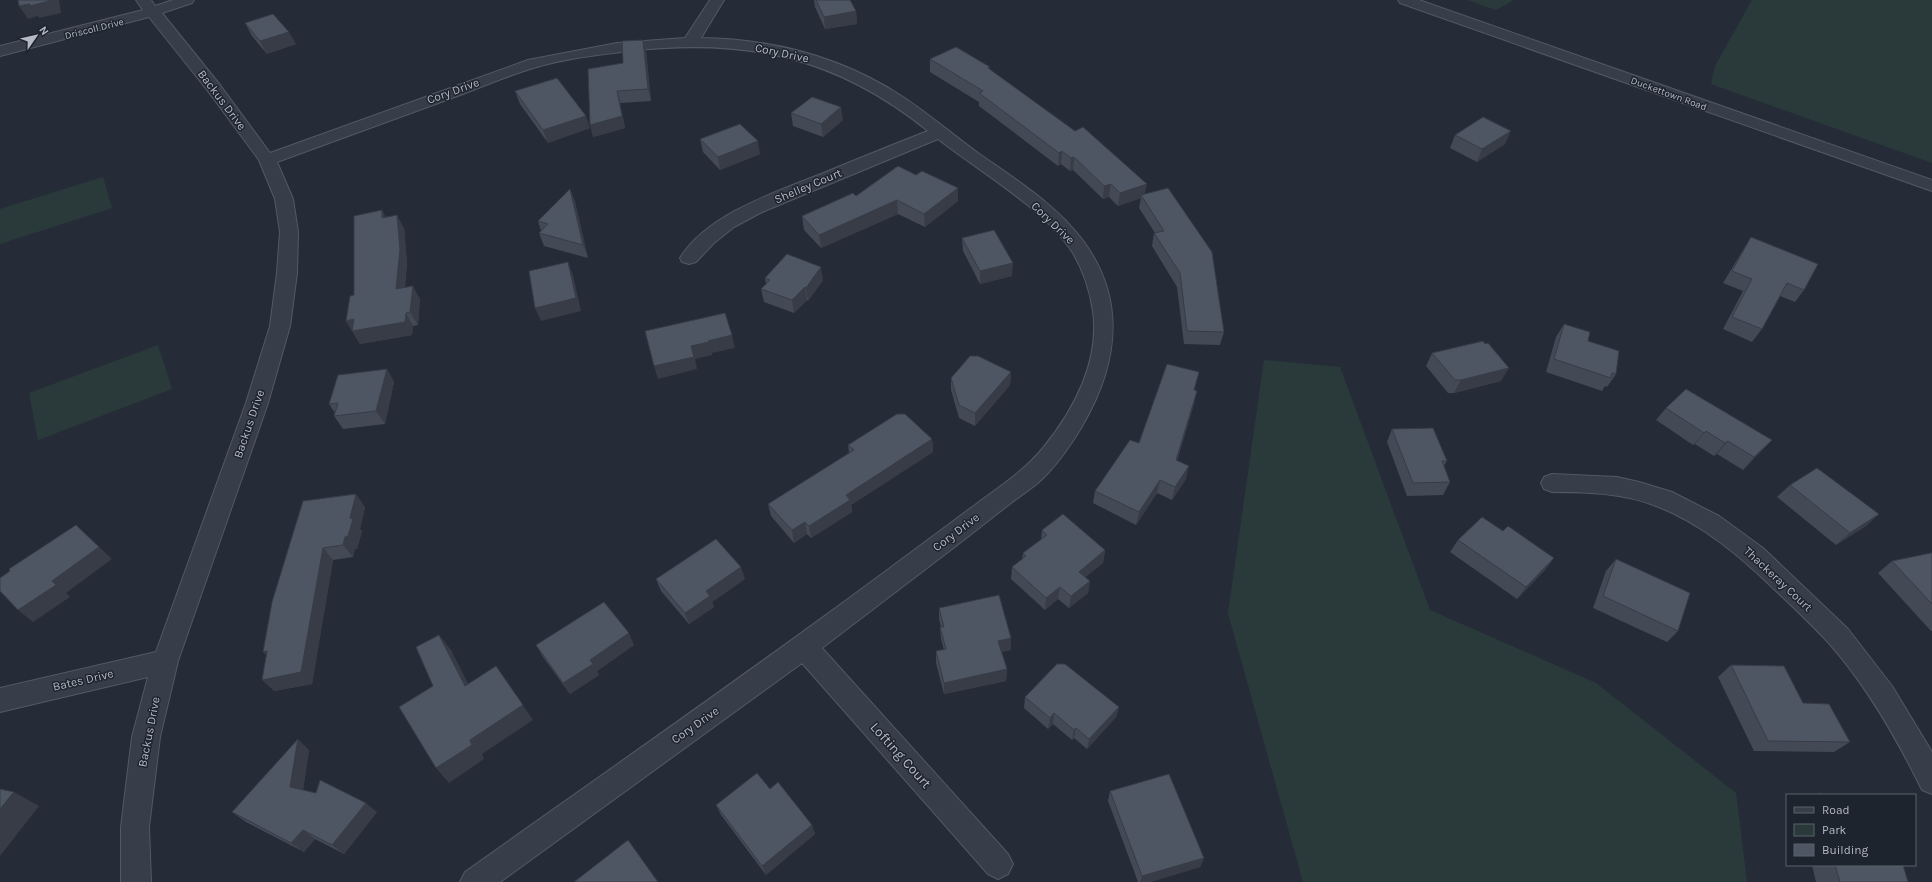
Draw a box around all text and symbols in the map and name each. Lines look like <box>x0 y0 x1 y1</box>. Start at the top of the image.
north arrow <box>16 16 56 56</box>
street label: Driscoll Drive <box>63 16 125 42</box>
text: N <box>36 24 51 38</box>
street label: Cory Drive <box>754 40 810 66</box>
street label: Backus Drive <box>195 67 249 133</box>
street label: Cory Drive <box>425 75 481 107</box>
street label: Duckettown Road <box>1629 75 1708 113</box>
street label: Shelley Court <box>772 165 844 207</box>
street label: Cory Drive <box>1028 199 1078 247</box>
street label: Backus Drive <box>231 388 267 460</box>
street label: Cory Drive <box>930 510 982 554</box>
street label: Thackeray Court <box>1741 544 1815 615</box>
street label: Bates Drive <box>51 666 115 694</box>
street label: Backus Drive <box>135 696 163 768</box>
street label: Cory Drive <box>669 704 721 746</box>
street label: Lofting Court <box>866 719 935 792</box>
legend <box>1786 794 1916 866</box>
text: Road <box>1822 803 1850 817</box>
text: Park <box>1822 823 1847 837</box>
text: Building <box>1822 843 1869 857</box>

